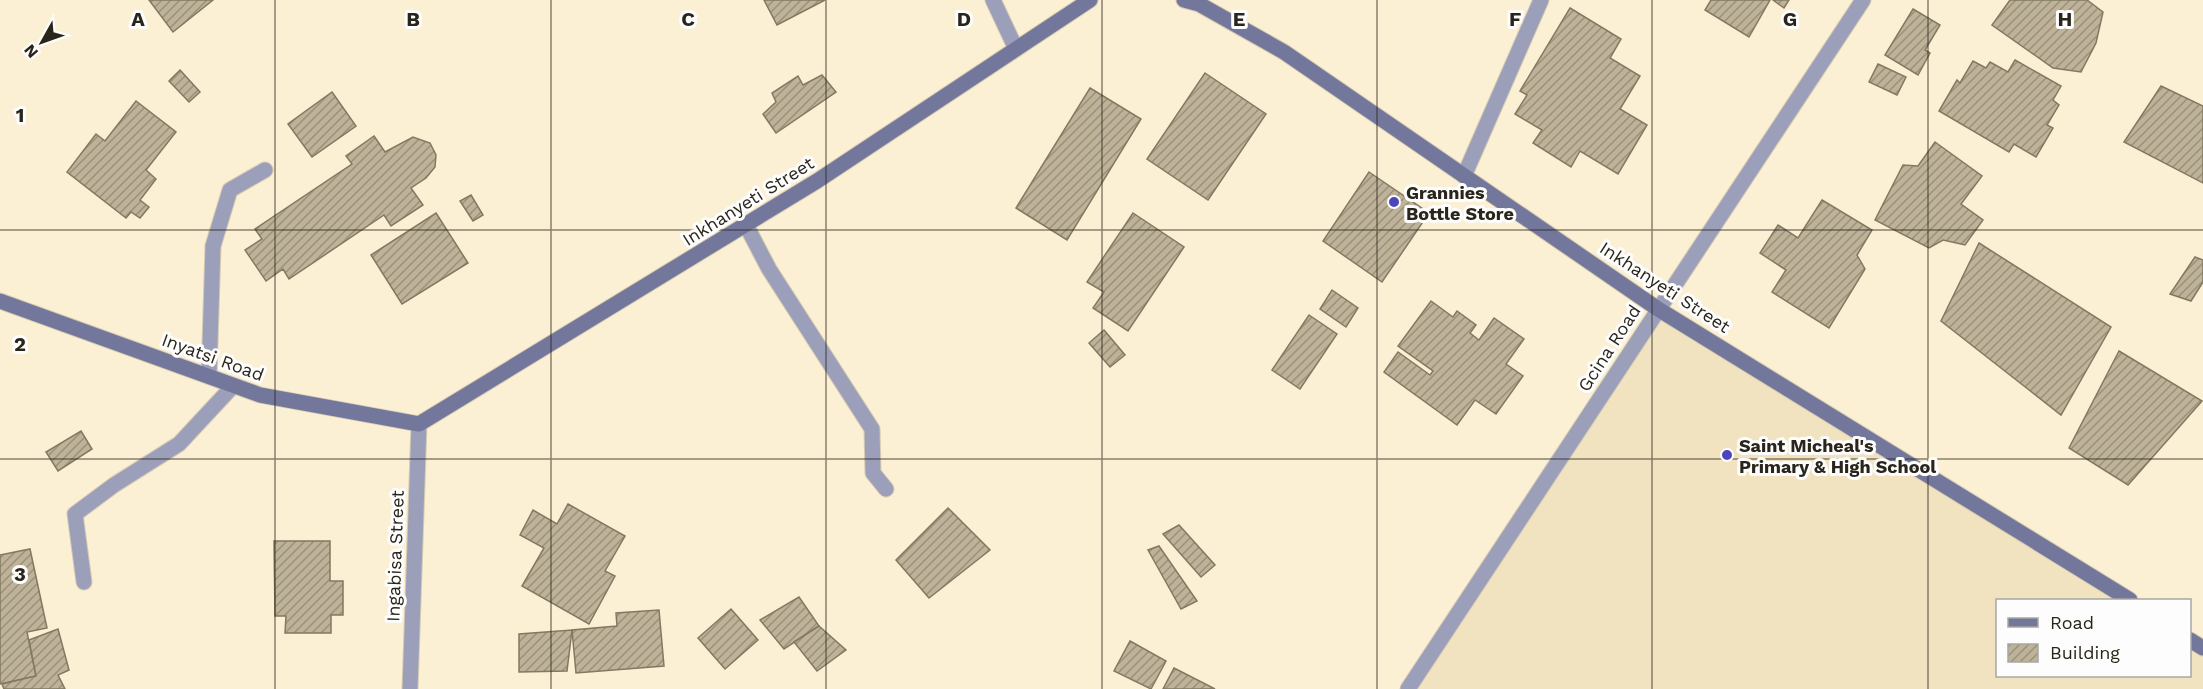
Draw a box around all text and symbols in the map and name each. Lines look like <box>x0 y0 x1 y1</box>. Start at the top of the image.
text: A <box>131 7 145 31</box>
text: B <box>406 7 420 31</box>
text: C <box>681 7 695 31</box>
text: D <box>957 7 971 31</box>
text: E <box>1233 7 1245 31</box>
text: F <box>1509 7 1521 31</box>
text: G <box>1783 7 1797 31</box>
text: H <box>2058 7 2072 31</box>
north arrow <box>12 12 72 72</box>
text: N <box>20 41 42 62</box>
text: 1 <box>16 103 24 127</box>
street label: Inkhanyeti Street <box>678 152 818 250</box>
place label: Grannies Bottle Store <box>1406 182 1514 224</box>
marker: Grannies Bottle Store <box>1387 195 1401 209</box>
street label: Inkhanyeti Street <box>1596 237 1734 337</box>
street label: Gcina Road <box>1573 301 1645 395</box>
street label: Inyatsi Road <box>159 329 267 385</box>
text: 2 <box>14 332 26 356</box>
place label: Saint Micheal's Primary & High School <box>1739 435 1936 477</box>
marker: Saint Micheal's Primary & High School <box>1720 448 1734 462</box>
street label: Ingabisa Street <box>382 489 408 622</box>
text: 3 <box>14 562 26 586</box>
legend <box>1996 599 2191 677</box>
text: Road <box>2050 612 2094 633</box>
text: Building <box>2050 642 2120 663</box>

